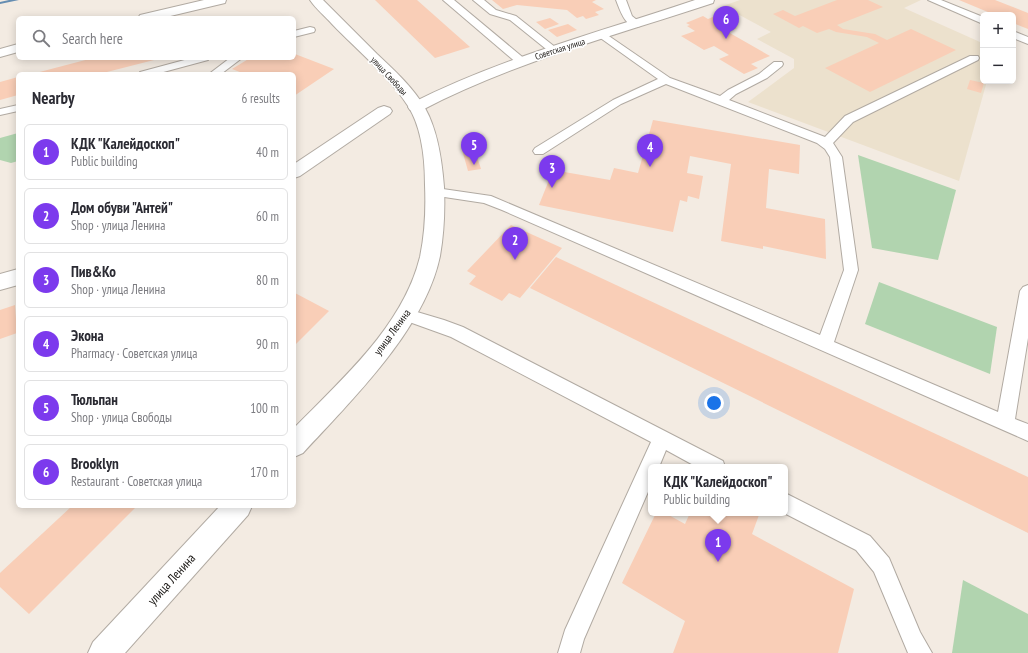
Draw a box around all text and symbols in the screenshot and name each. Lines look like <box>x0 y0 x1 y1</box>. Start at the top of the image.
pin: 6 <box>713 6 739 39</box>
map controls <box>980 12 1016 84</box>
button: + <box>980 12 1016 48</box>
search box <box>16 16 296 60</box>
icon: search <box>30 27 52 49</box>
text: Search here <box>62 29 123 48</box>
street label: Советская улица <box>533 35 587 62</box>
button: − <box>980 48 1016 84</box>
street label: улица Свободы <box>369 54 410 97</box>
text: Nearby <box>32 87 75 109</box>
text: 6 results <box>241 90 280 107</box>
pin: 5 <box>461 132 487 165</box>
text: КДК "Калейдоскоп" <box>71 134 180 153</box>
pin: 4 <box>637 134 663 167</box>
text: 1 <box>43 144 49 161</box>
text: 40 m <box>256 144 279 161</box>
text: Public building <box>71 153 138 170</box>
pin: 3 <box>539 155 565 188</box>
text: Дом обуви "Антей" <box>71 198 173 217</box>
text: 2 <box>43 208 49 225</box>
text: 60 m <box>256 208 279 225</box>
text: Shop · улица Ленина <box>71 217 165 234</box>
pin: 2 <box>502 227 528 260</box>
text: Пив&Ко <box>71 262 116 281</box>
text: 3 <box>43 272 49 289</box>
text: 80 m <box>256 272 279 289</box>
text: Shop · улица Ленина <box>71 281 165 298</box>
street label: улица Ленина <box>371 306 413 358</box>
text: Экона <box>71 326 104 345</box>
text: 4 <box>43 336 49 353</box>
text: 90 m <box>256 336 279 353</box>
text: Pharmacy · Советская улица <box>71 345 197 362</box>
text: Тюльпан <box>71 390 118 409</box>
your location <box>704 393 724 413</box>
text: 5 <box>43 400 49 417</box>
text: 100 m <box>250 400 279 417</box>
text: Shop · улица Свободы <box>71 409 172 426</box>
text: Brooklyn <box>71 454 119 473</box>
text: 6 <box>43 464 49 481</box>
text: 170 m <box>250 464 279 481</box>
popup <box>648 464 788 516</box>
text: КДК "Калейдоскоп" <box>664 472 772 491</box>
text: Restaurant · Советская улица <box>71 473 202 490</box>
text: Public building <box>664 491 730 508</box>
pin: 1 <box>705 529 731 562</box>
street label: улица Ленина <box>144 550 199 609</box>

